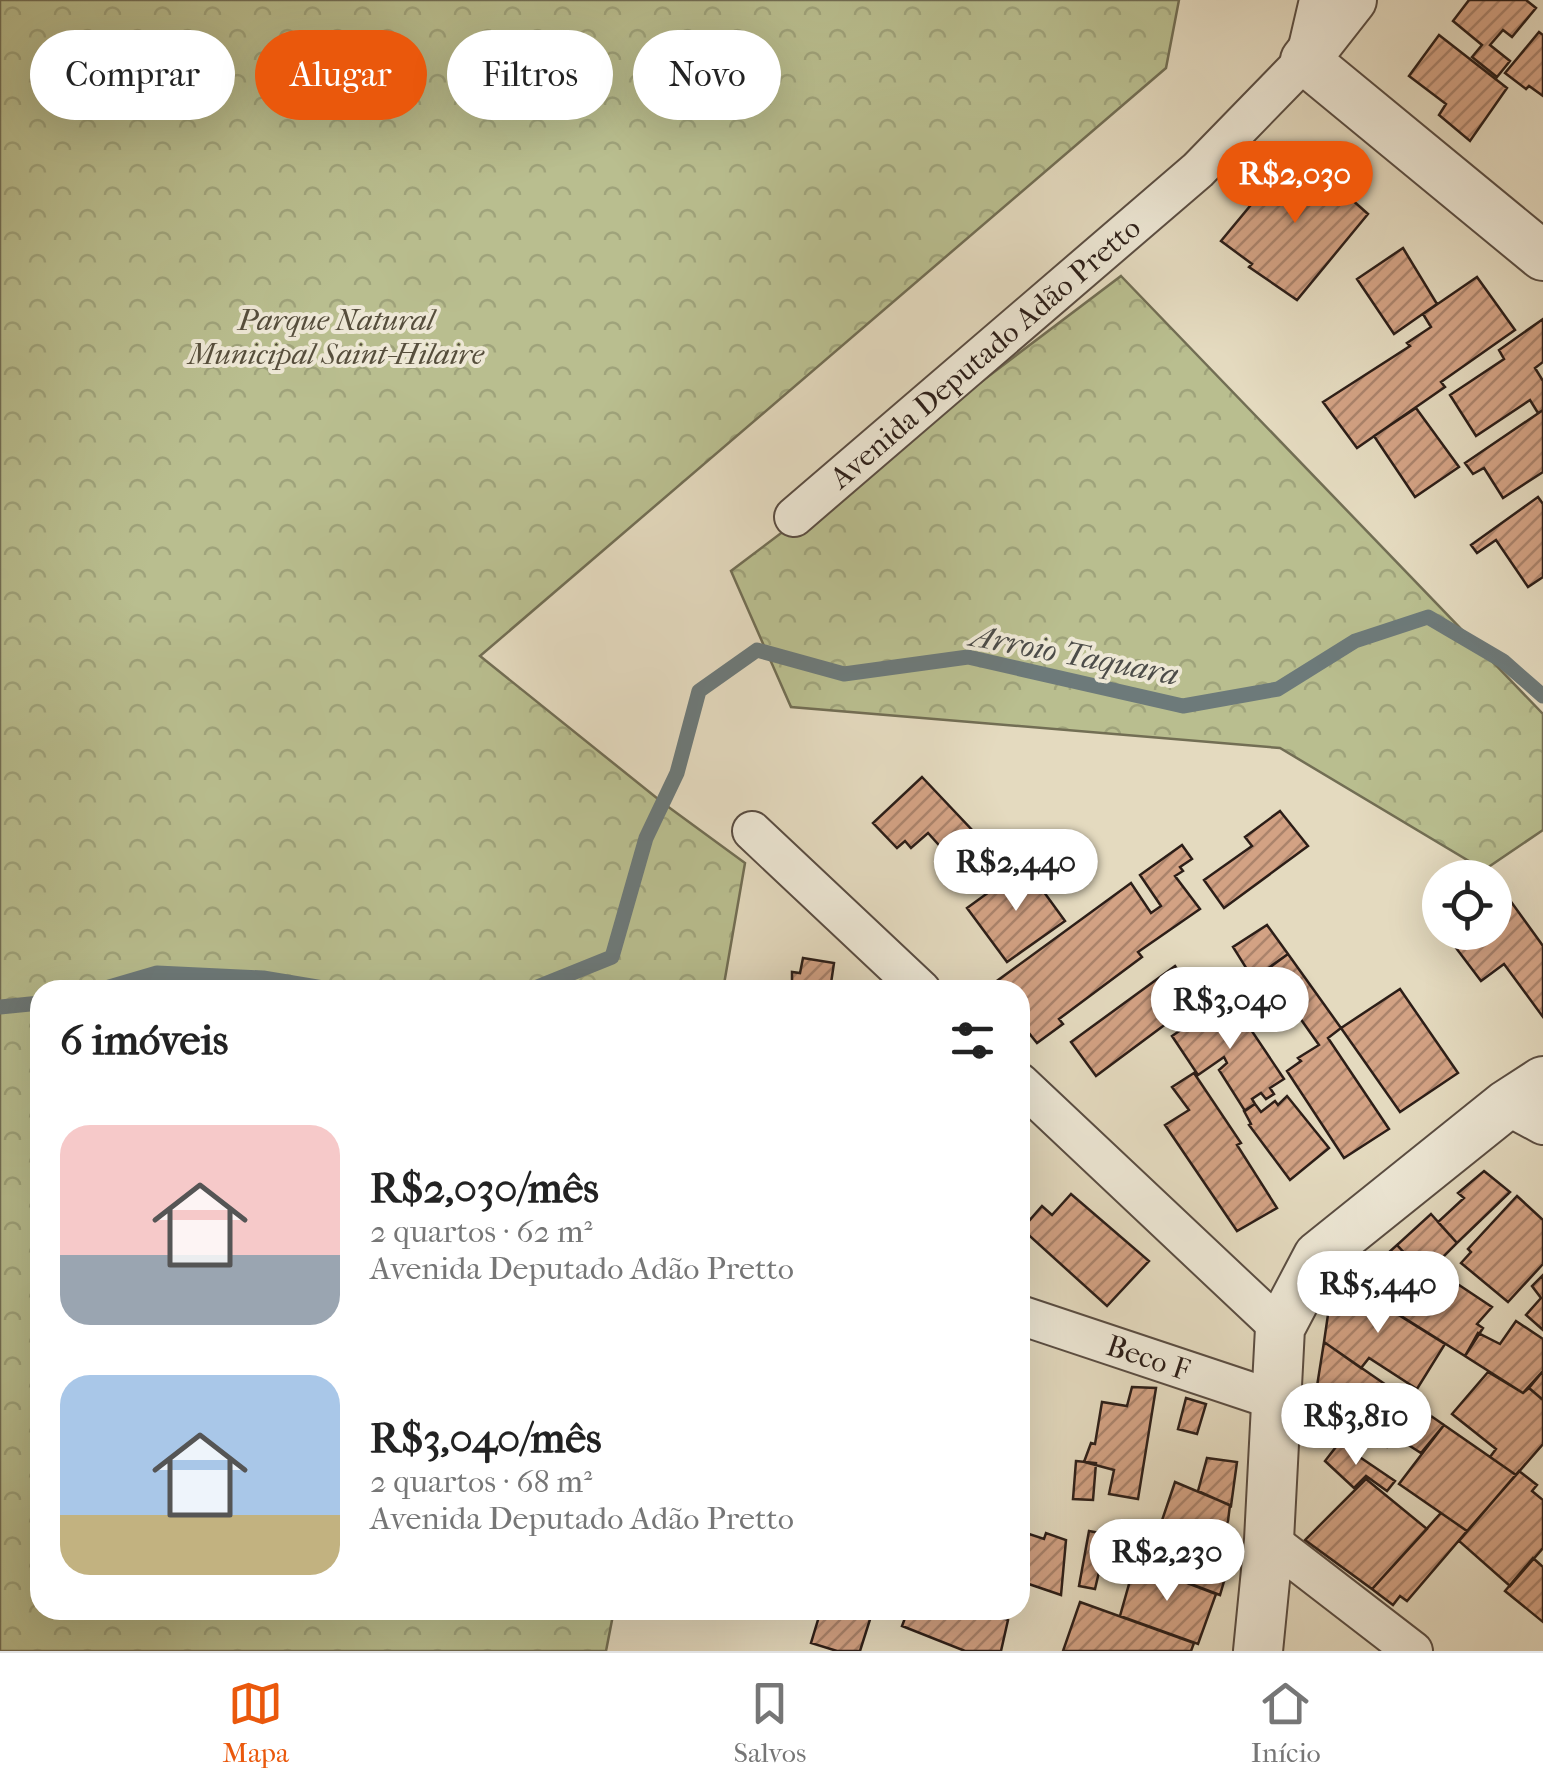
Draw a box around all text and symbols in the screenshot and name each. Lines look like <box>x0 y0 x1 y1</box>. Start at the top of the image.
chip: Comprar <box>30 30 235 120</box>
chip: Alugar <box>255 30 427 120</box>
chip: Filtros <box>447 30 613 120</box>
chip: Novo <box>633 30 781 120</box>
pin: R$2,030 <box>1203 141 1387 226</box>
text: R$2,030 <box>1239 155 1351 192</box>
street label: Avenida Deputado Adão Pretto <box>822 210 1147 496</box>
park label: Parque Natural Municipal Saint-Hilaire <box>186 303 485 372</box>
water label: Arroio Taquara <box>964 616 1182 693</box>
pin: R$2,440 <box>924 829 1108 914</box>
text: R$2,440 <box>956 843 1076 880</box>
map controls <box>1422 860 1512 950</box>
button: locate <box>1422 860 1512 950</box>
pin: R$3,040 <box>1138 967 1322 1052</box>
text: R$3,040 <box>1173 981 1287 1018</box>
icon: filters <box>945 1013 1000 1068</box>
text: 6 imóveis <box>60 1016 228 1065</box>
text: R$2,030/mês <box>370 1164 599 1213</box>
icon: home <box>140 1165 260 1285</box>
text: 2 quartos · 62 m² <box>370 1213 593 1250</box>
text: Avenida Deputado Adão Pretto <box>370 1250 794 1287</box>
pin: R$5,440 <box>1286 1251 1470 1336</box>
text: R$5,440 <box>1319 1265 1437 1302</box>
street label: Beco F <box>1102 1328 1194 1388</box>
pin: R$3,810 <box>1264 1383 1448 1468</box>
text: R$3,810 <box>1303 1397 1409 1434</box>
text: R$3,040/mês <box>370 1414 601 1463</box>
icon: home <box>140 1415 260 1535</box>
text: 2 quartos · 68 m² <box>370 1463 592 1500</box>
text: Avenida Deputado Adão Pretto <box>370 1500 794 1537</box>
pin: R$2,230 <box>1075 1519 1259 1604</box>
text: R$2,230 <box>1111 1533 1223 1570</box>
tab: Mapa <box>222 1676 289 1769</box>
tab: Salvos <box>734 1676 806 1769</box>
tab: Início <box>1251 1676 1321 1769</box>

